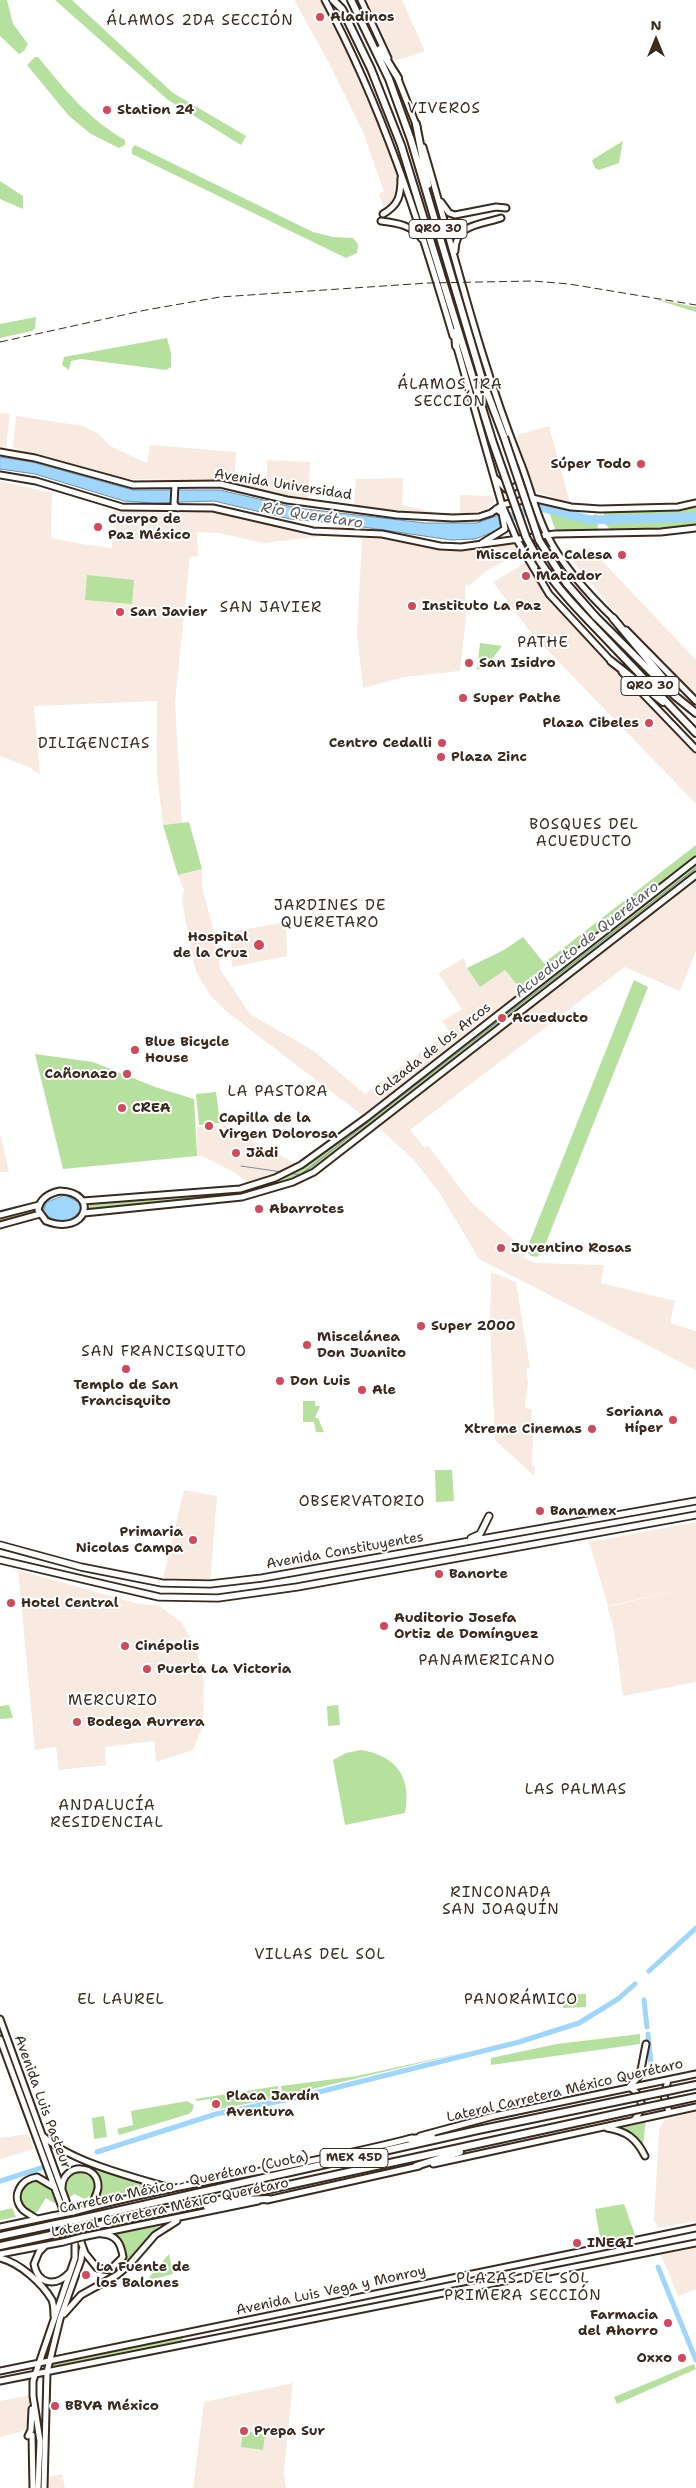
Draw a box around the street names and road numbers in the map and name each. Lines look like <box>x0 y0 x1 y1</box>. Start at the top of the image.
road number: QRO 30 <box>409 220 467 238</box>
street label: Avenida Universidad <box>213 466 353 504</box>
road number: QRO 30 <box>621 676 679 696</box>
street label: Calzada de los Arcos <box>371 999 495 1101</box>
street label: Avenida Constituyentes <box>265 1529 425 1573</box>
street label: Avenida Luis Pasteur <box>10 2033 74 2171</box>
street label: Lateral Carretera México Querétaro <box>445 2056 685 2126</box>
street label: Carretera México - Querétaro (Cuota) <box>58 2148 310 2218</box>
road number: MEX 45D <box>320 2148 388 2168</box>
street label: Lateral Carretera México Querétaro <box>50 2175 290 2241</box>
street label: Avenida Luis Vega y Monroy <box>235 2263 427 2319</box>

